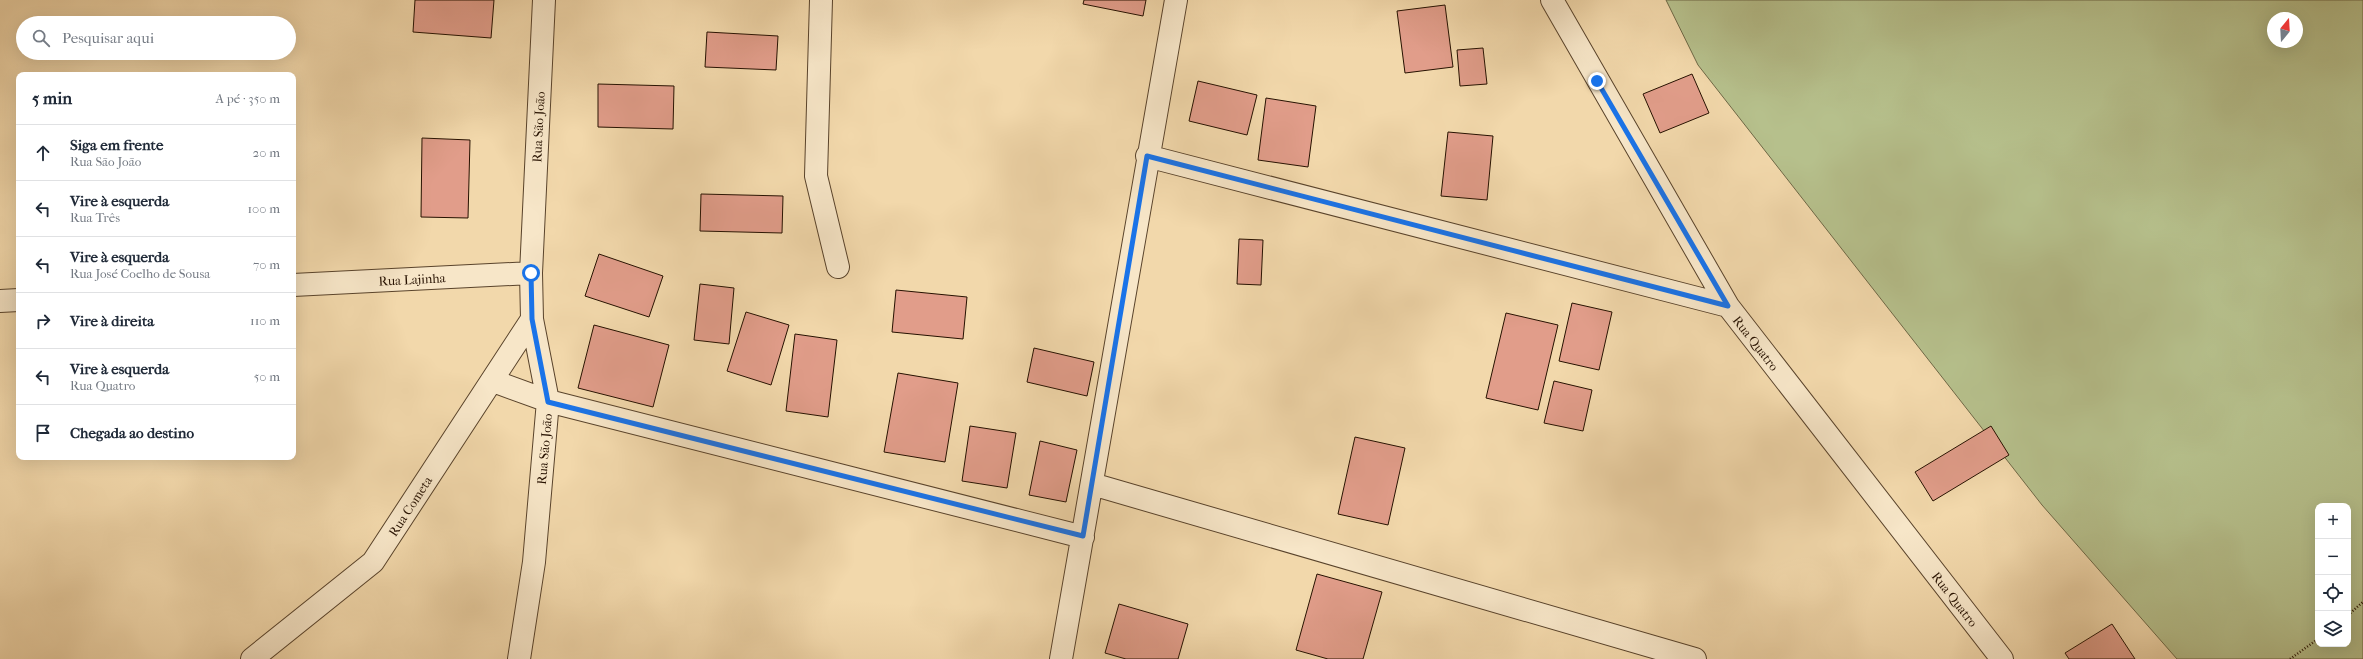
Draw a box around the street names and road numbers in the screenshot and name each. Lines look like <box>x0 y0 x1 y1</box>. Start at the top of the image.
street label: Rua São João <box>529 91 548 163</box>
street label: Rua Lajinha <box>378 270 447 289</box>
street label: Rua Quatro <box>1730 313 1782 374</box>
street label: Rua São João <box>534 412 555 485</box>
street label: Rua Cometa <box>385 473 436 539</box>
street label: Rua Quatro <box>1929 569 1981 630</box>

